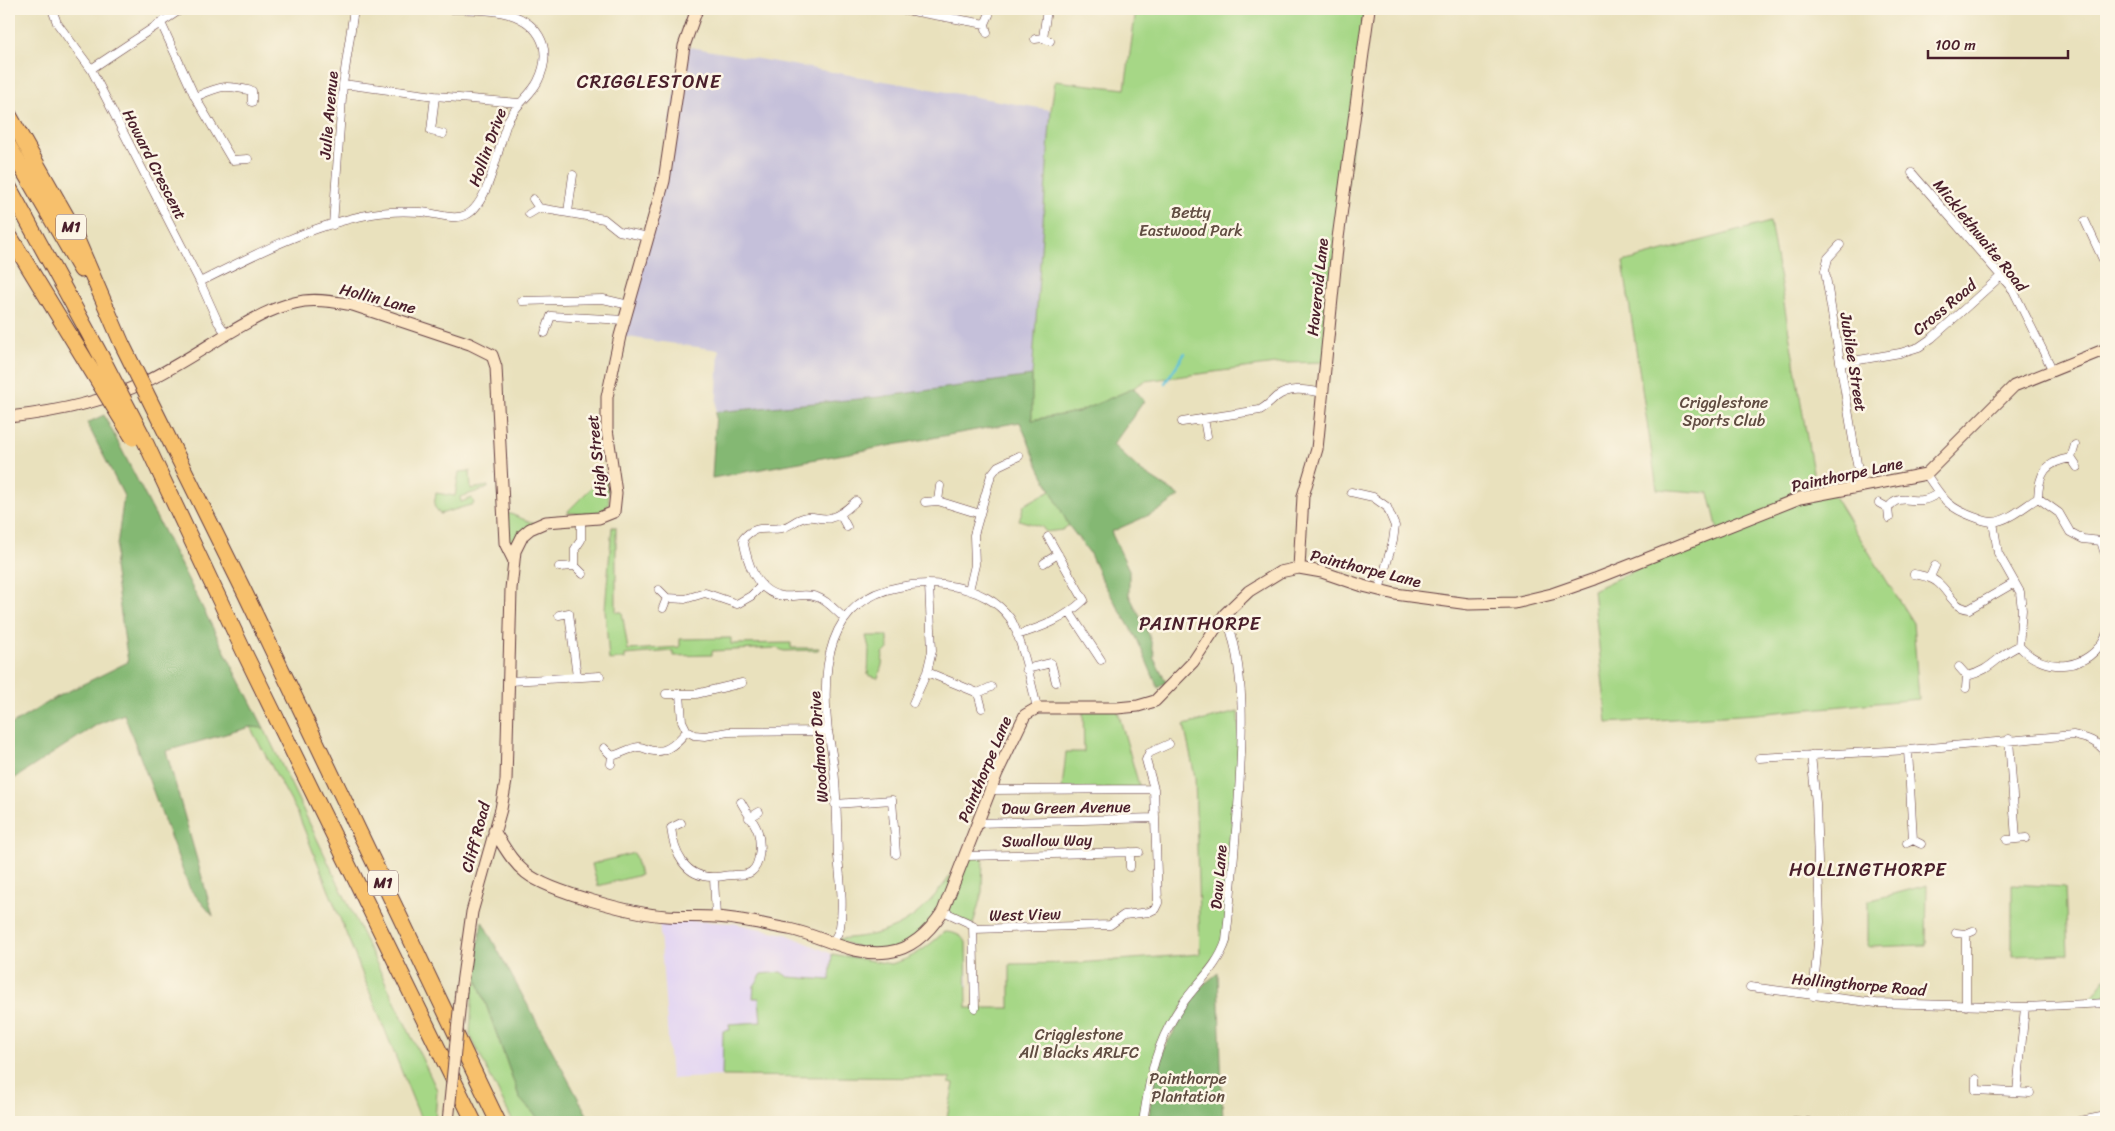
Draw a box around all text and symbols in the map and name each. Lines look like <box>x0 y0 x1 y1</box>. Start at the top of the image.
scale bar <box>1928 28 2068 60</box>
text: 100 m <box>1935 32 1976 58</box>
district label: CRIGGLESTONE <box>577 65 722 98</box>
street label: Julie Avenue <box>310 70 347 161</box>
street label: Howard Crescent <box>114 104 195 225</box>
street label: Hollin Drive <box>460 104 515 191</box>
street label: Micklethwaite Road <box>1926 172 2037 300</box>
park label: Betty Eastwood Park <box>1139 198 1243 245</box>
road number: M1 <box>56 214 86 240</box>
street label: Haveroid Lane <box>1298 236 1337 337</box>
street label: Cross Road <box>1905 271 1984 343</box>
street label: Hollin Lane <box>336 274 419 323</box>
street label: Jubilee Street <box>1831 309 1876 414</box>
park label: Crigglestone Sports Club <box>1680 388 1768 435</box>
street label: High Street <box>578 413 615 499</box>
street label: Painthorpe Lane <box>1789 448 1906 500</box>
street label: Painthorpe Lane <box>1307 541 1425 596</box>
district label: PAINTHORPE <box>1139 607 1261 640</box>
street label: Woodmoor Drive <box>800 690 837 804</box>
street label: Painthorpe Lane <box>949 711 1020 827</box>
street label: Daw Green Avenue <box>1001 792 1131 823</box>
street label: Cliff Road <box>452 797 499 875</box>
street label: Swallow Way <box>1002 825 1093 856</box>
street label: Daw Lane <box>1201 843 1236 910</box>
district label: HOLLINGTHORPE <box>1789 853 1947 886</box>
road number: M1 <box>368 870 398 896</box>
street label: West View <box>989 899 1061 930</box>
street label: Hollingthorpe Road <box>1791 964 1929 1005</box>
park label: Crigglestone All Blacks ARLFC <box>1018 1020 1139 1067</box>
park label: Painthorpe Plantation <box>1149 1064 1227 1111</box>

